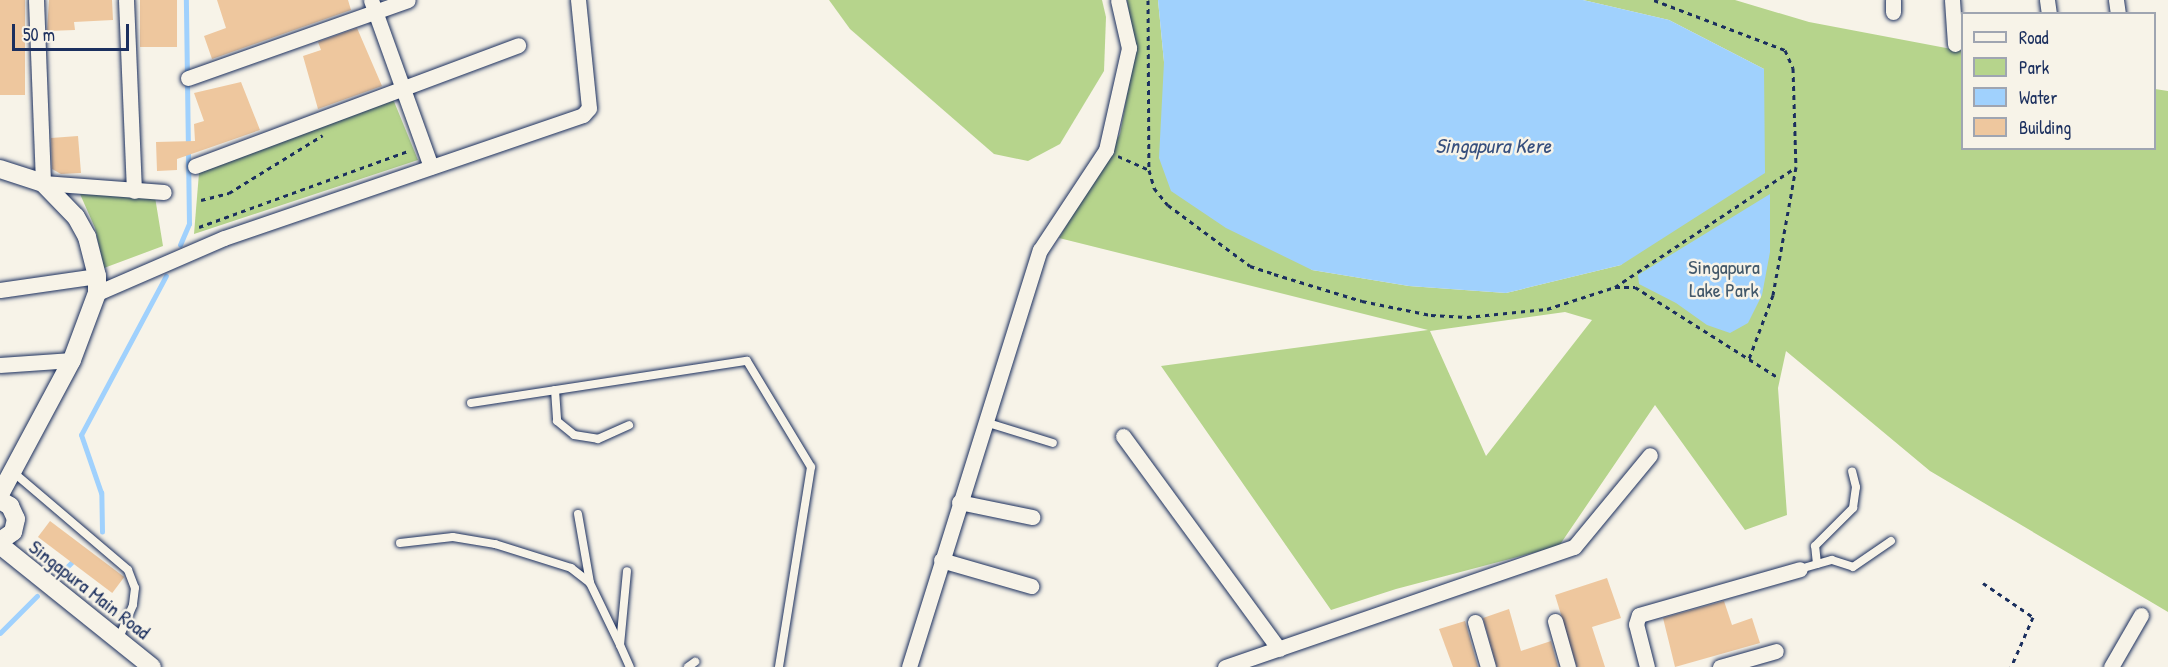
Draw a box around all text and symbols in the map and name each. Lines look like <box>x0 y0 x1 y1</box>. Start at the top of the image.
scale bar <box>15 12 132 50</box>
legend <box>1961 12 2156 150</box>
text: 50 m <box>23 22 55 47</box>
text: Road <box>2019 25 2049 50</box>
text: Park <box>2019 55 2049 80</box>
text: Water <box>2019 85 2057 110</box>
text: Building <box>2019 115 2071 140</box>
water label: Singapura Kere <box>1435 133 1551 159</box>
park label: Singapura Lake Park <box>1688 255 1760 302</box>
street label: Singapura Main Road <box>25 534 155 644</box>

